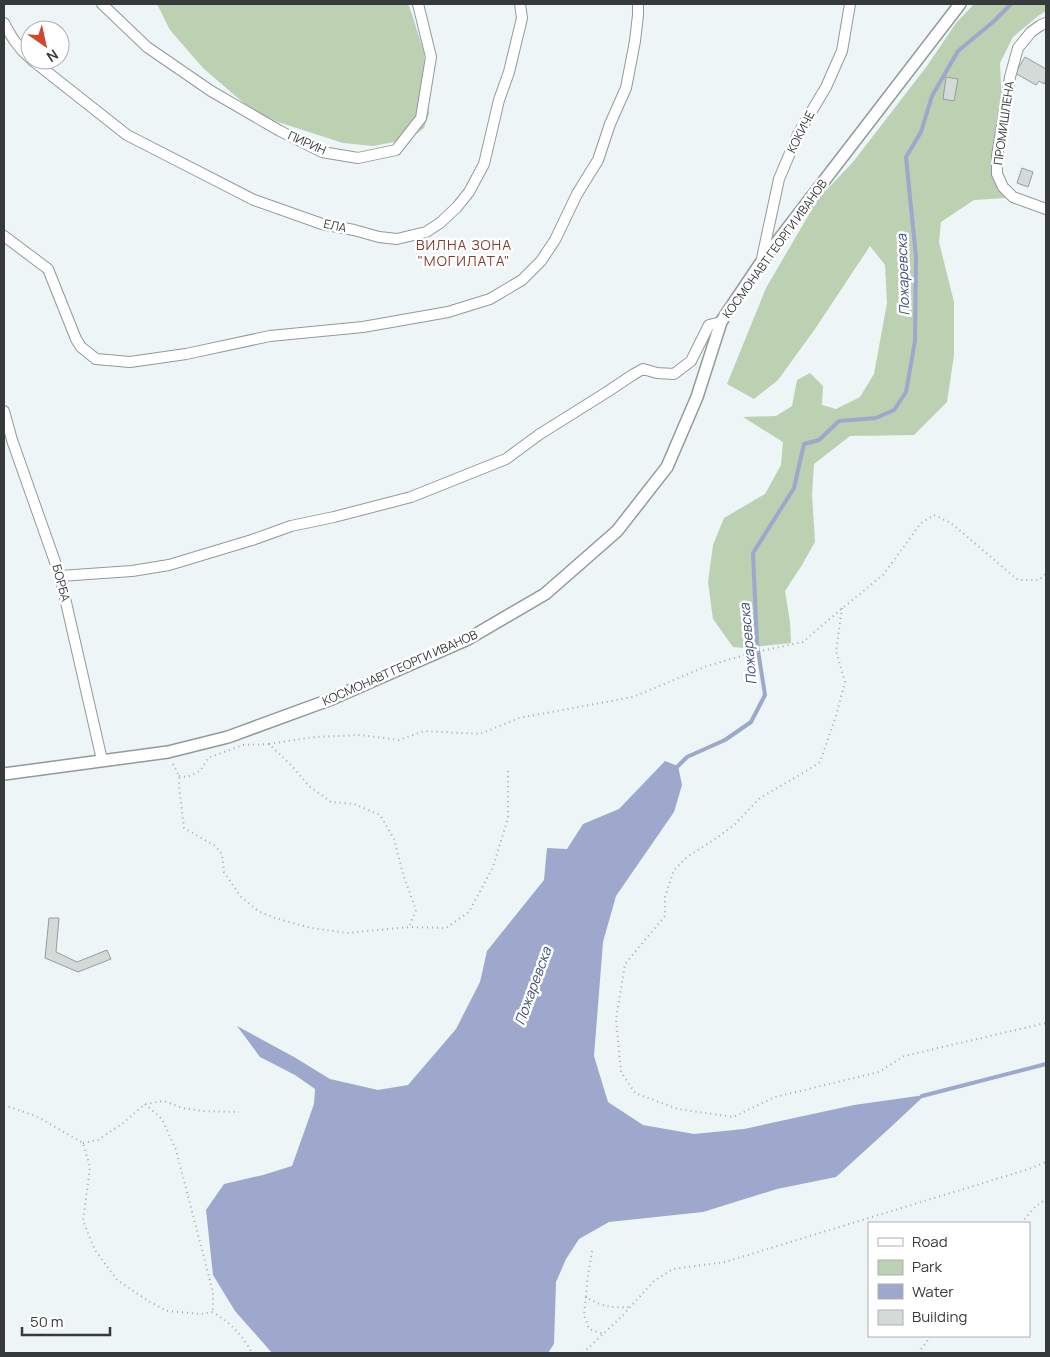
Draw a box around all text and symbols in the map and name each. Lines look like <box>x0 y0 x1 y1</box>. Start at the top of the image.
north arrow <box>20 20 70 70</box>
text: N <box>43 46 62 67</box>
street label: ПРОМИШЛЕНА <box>989 80 1018 166</box>
street label: КОКИЧЕ <box>783 108 818 156</box>
street label: ПИРИН <box>285 127 329 158</box>
street label: КОСМОНАВТ ГЕОРГИ ИВАНОВ <box>718 176 831 322</box>
street label: ЕЛА <box>322 215 348 236</box>
water label: Пожаревска <box>892 233 913 316</box>
district label: ВИЛНА ЗОНА "МОГИЛАТА" <box>416 235 512 270</box>
street label: БОРБА <box>48 562 75 604</box>
water label: Пожаревска <box>734 601 761 685</box>
street label: КОСМОНАВТ ГЕОРГИ ИВАНОВ <box>320 626 480 709</box>
water label: Пожаревска <box>510 943 556 1027</box>
legend <box>868 1222 1030 1337</box>
text: Road <box>912 1231 948 1252</box>
text: Park <box>912 1256 942 1277</box>
text: Water <box>912 1281 954 1302</box>
scale bar <box>22 1304 110 1336</box>
text: Building <box>912 1306 967 1327</box>
text: 50 m <box>30 1311 64 1332</box>

